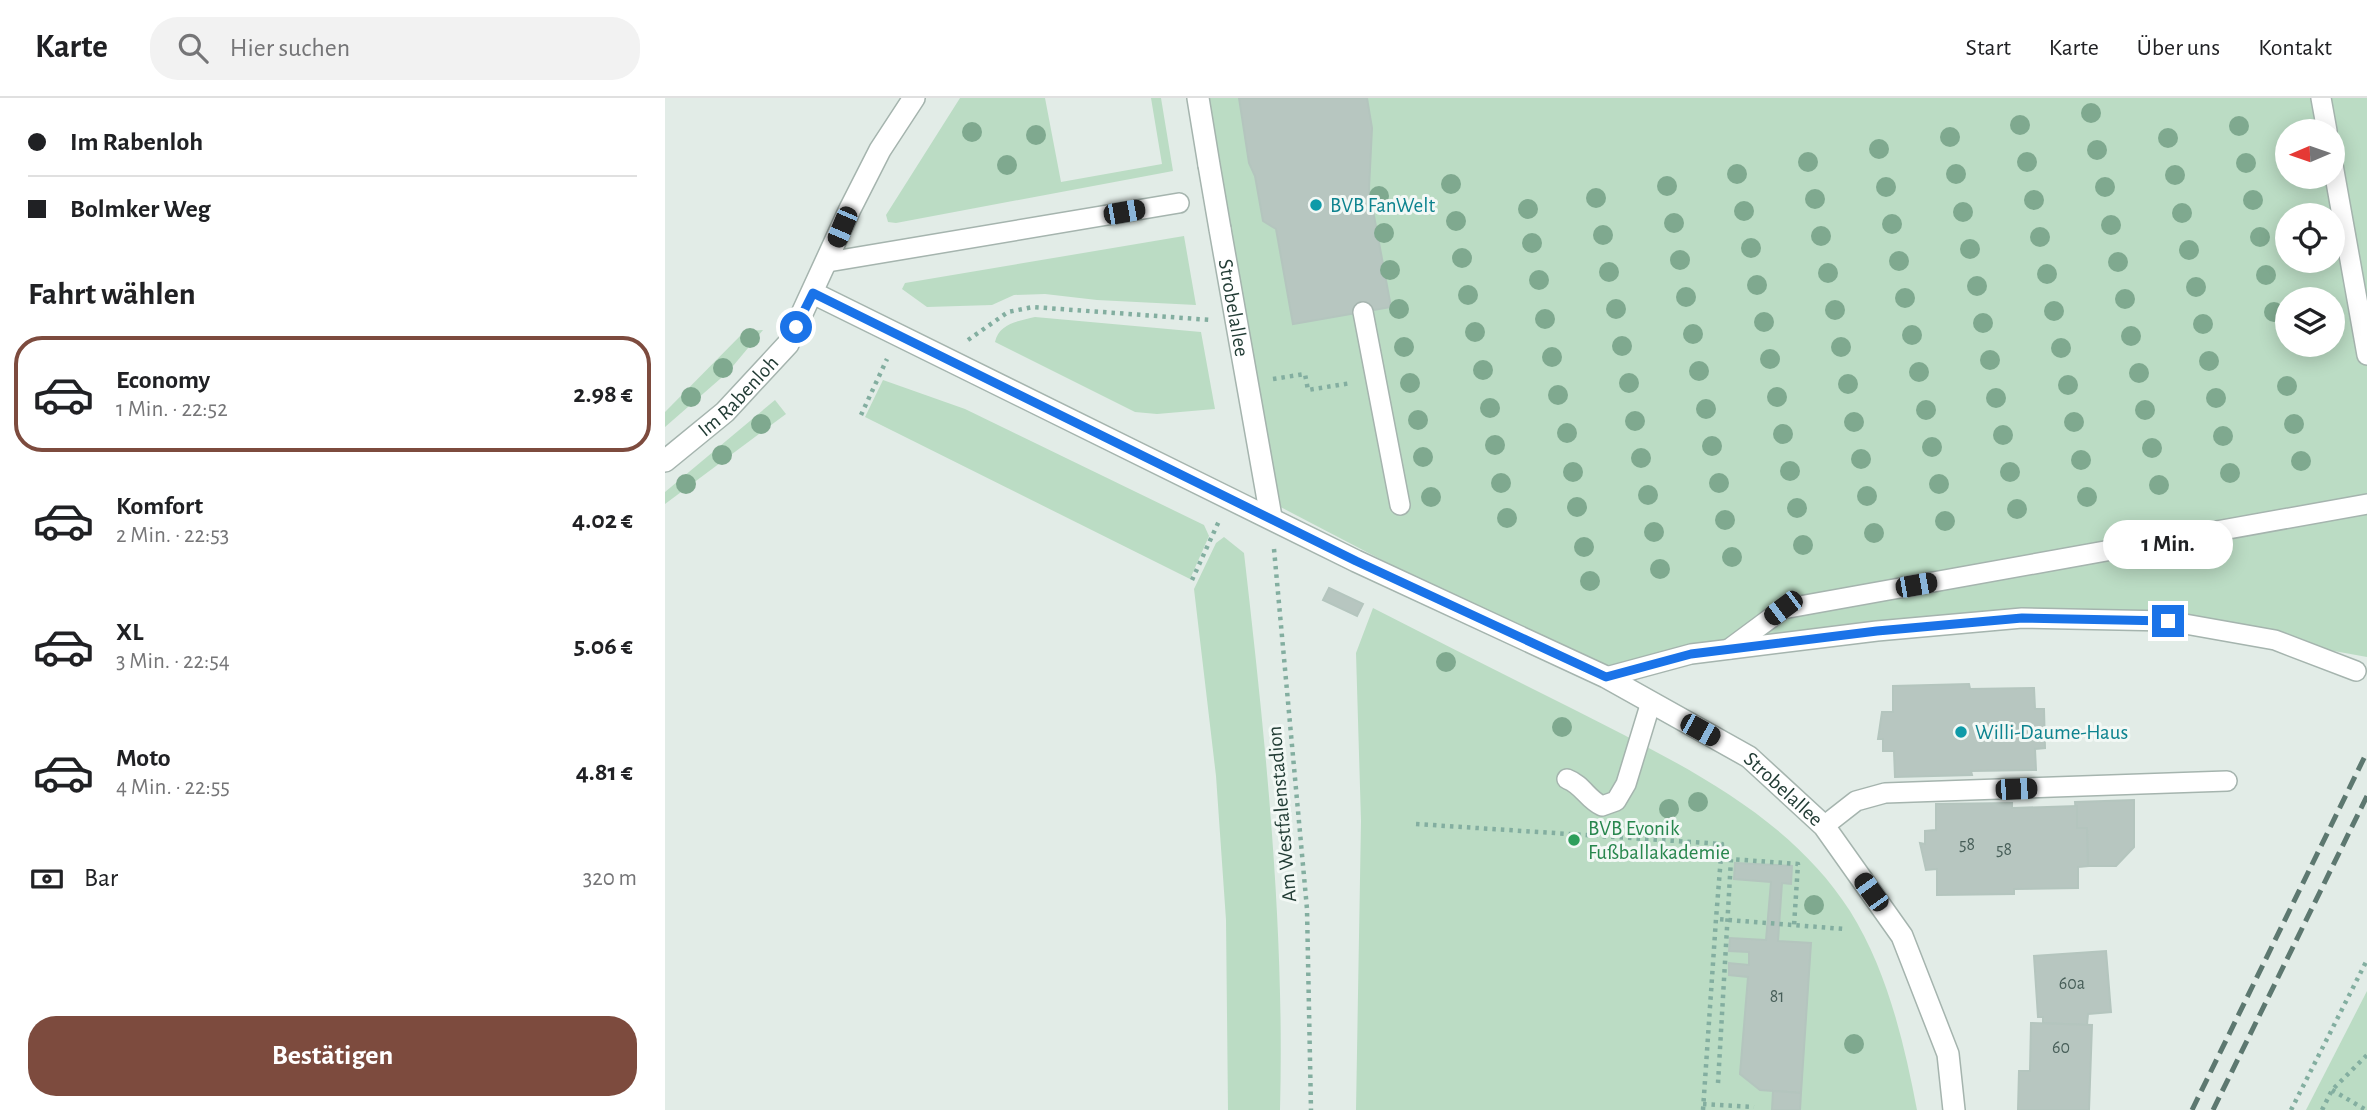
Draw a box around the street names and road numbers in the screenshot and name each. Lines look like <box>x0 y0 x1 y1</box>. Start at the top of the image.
street label: Strobelallee <box>1215 257 1253 358</box>
street label: Im Rabenloh <box>694 352 782 440</box>
street label: Am Westfalenstadion <box>1264 725 1300 903</box>
street label: Strobelallee <box>1740 748 1827 830</box>

